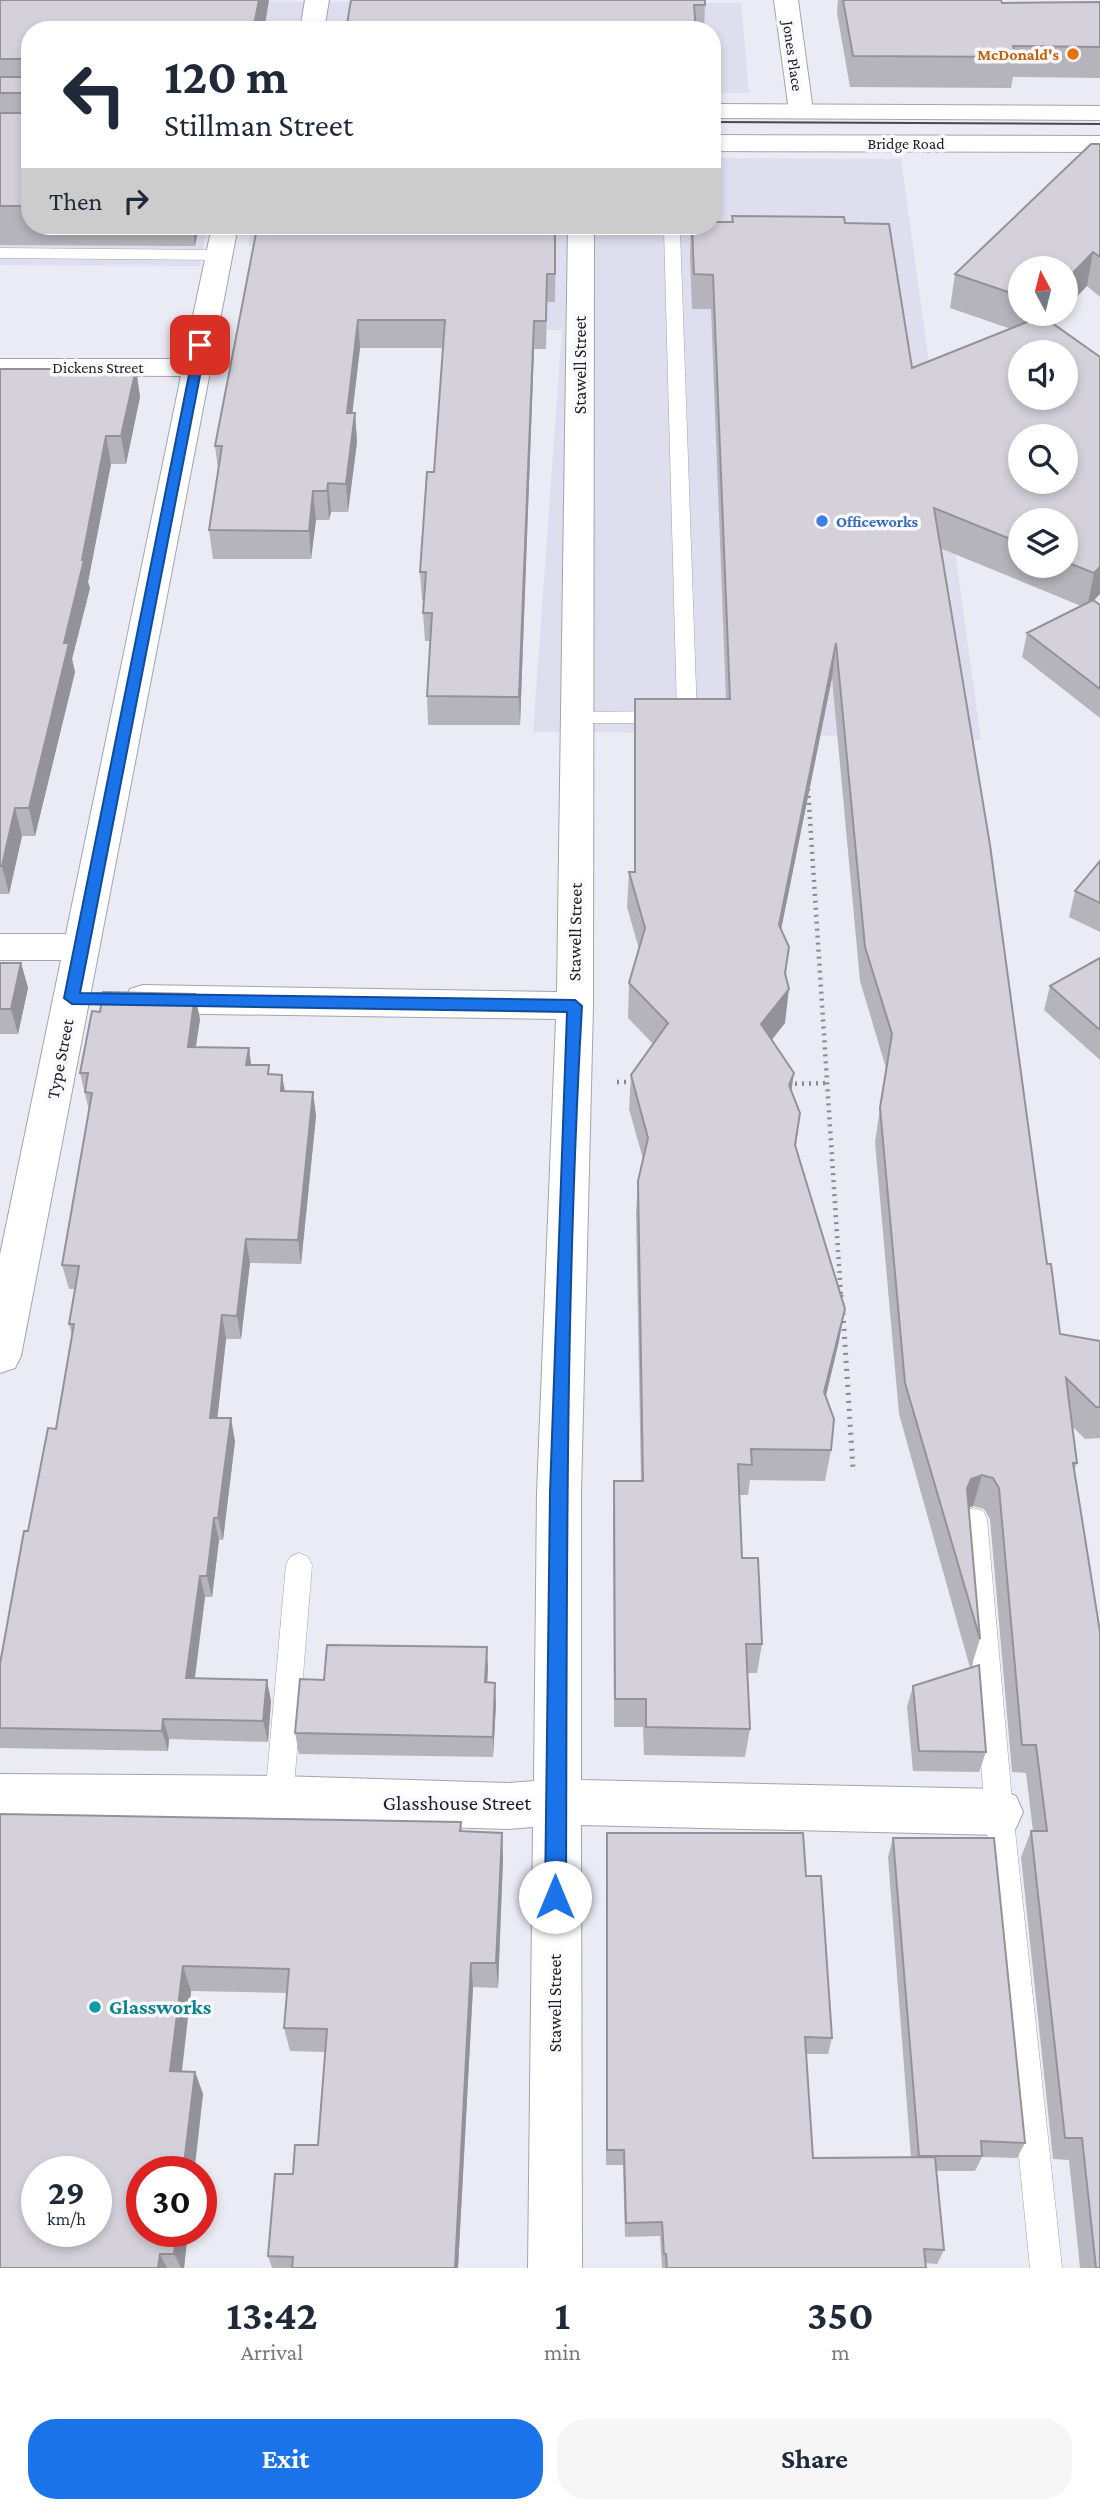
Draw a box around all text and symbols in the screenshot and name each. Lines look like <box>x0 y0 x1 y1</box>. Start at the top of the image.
street label: Jones Place <box>778 18 806 92</box>
place label: McDonald's <box>977 46 1059 63</box>
marker: McDonald's <box>1065 46 1081 62</box>
icon: left <box>49 49 140 140</box>
text: 120 m <box>164 49 288 104</box>
text: Stillman Street <box>164 107 353 143</box>
street label: Bridge Road <box>867 135 945 153</box>
icon: right <box>117 182 155 220</box>
text: Then <box>49 187 103 216</box>
north arrow <box>1008 256 1078 326</box>
map controls <box>1008 256 1078 578</box>
pin <box>170 315 230 375</box>
street label: Stawell Street <box>570 315 590 414</box>
icon: arrive <box>181 326 219 364</box>
button: sound <box>1008 340 1078 410</box>
street label: Dickens Street <box>52 359 144 376</box>
button: search <box>1008 424 1078 494</box>
button: layers <box>1008 508 1078 578</box>
marker: Officeworks <box>814 513 830 529</box>
place label: Officeworks <box>836 513 919 530</box>
street label: Stawell Street <box>564 882 586 981</box>
street label: Type Street <box>42 1016 78 1101</box>
street label: Glasshouse Street <box>383 1791 532 1815</box>
position arrow <box>518 1860 592 1934</box>
street label: Stawell Street <box>545 1953 565 2052</box>
place label: Glassworks <box>109 1995 212 2019</box>
marker: Glassworks <box>87 1999 103 2015</box>
speed limit sign: 30 <box>126 2156 217 2247</box>
text: 29 <box>48 2173 85 2212</box>
text: km/h <box>47 2209 86 2229</box>
text: 13:42 <box>226 2291 318 2338</box>
text: 1 <box>555 2291 570 2338</box>
text: 350 <box>807 2291 874 2338</box>
text: Arrival <box>241 2339 303 2365</box>
text: min <box>544 2339 581 2365</box>
text: m <box>831 2339 850 2365</box>
button: Exit <box>28 2419 543 2499</box>
button: Share <box>557 2419 1072 2499</box>

